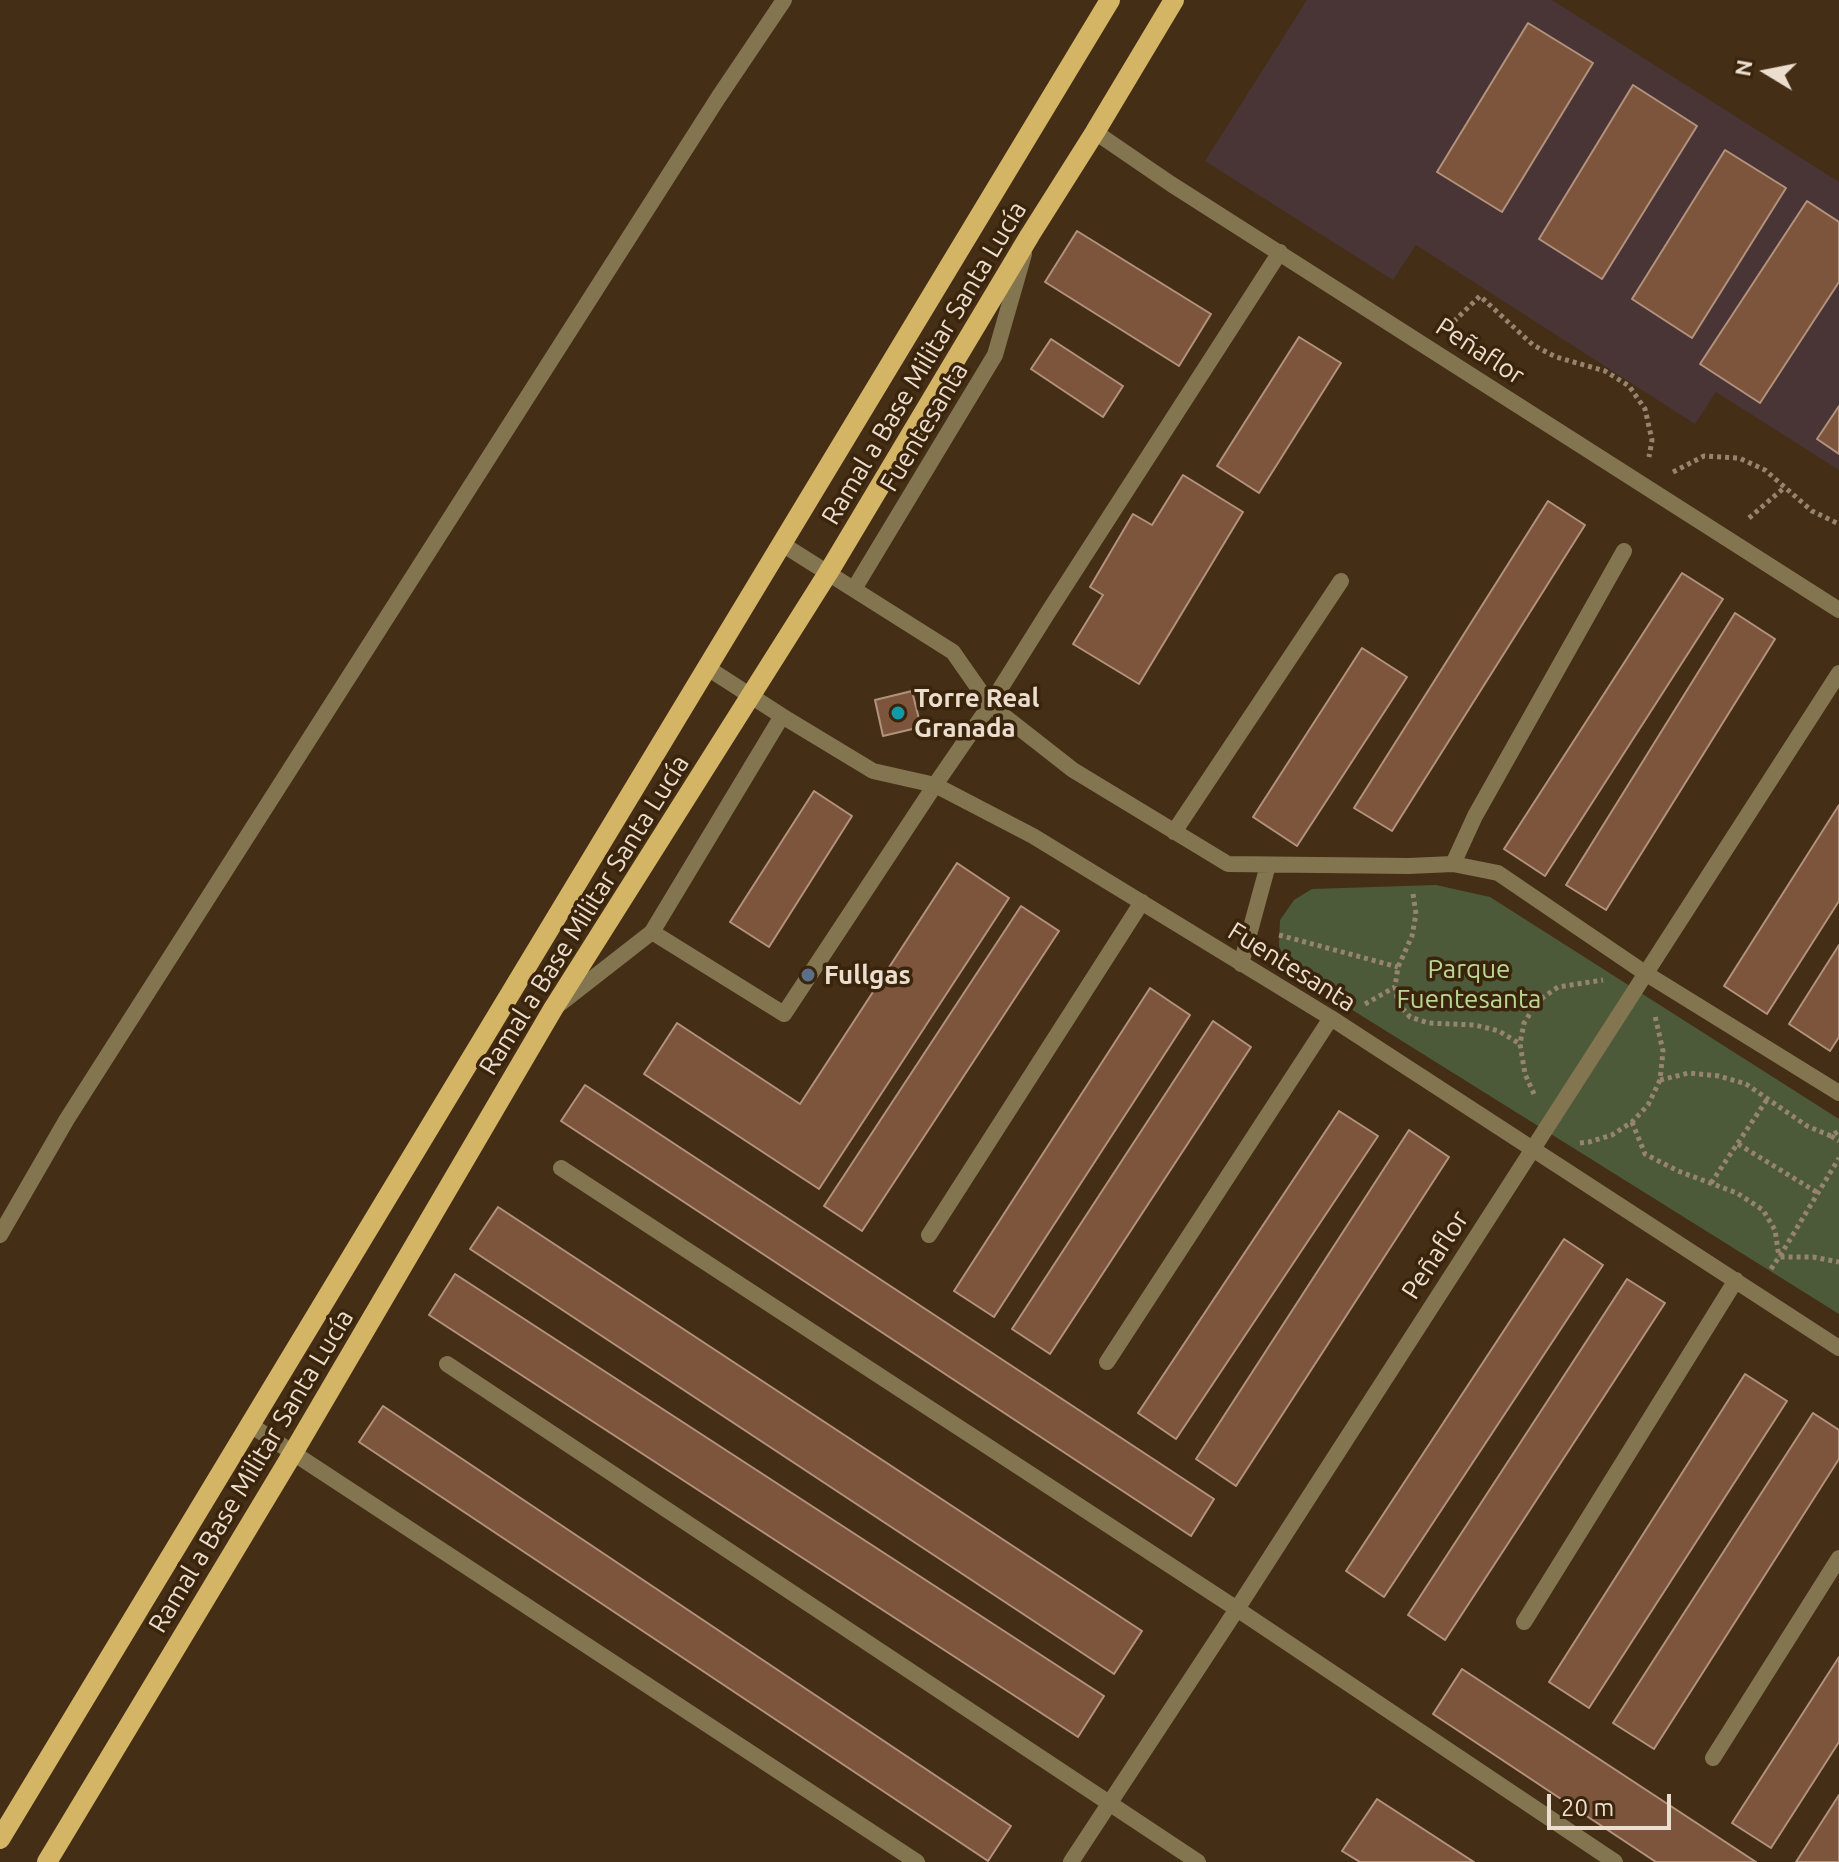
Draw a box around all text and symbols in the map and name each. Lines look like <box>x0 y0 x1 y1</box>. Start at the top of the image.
north arrow <box>1727 32 1807 112</box>
text: N <box>1729 57 1757 78</box>
street label: Ramal a Base Militar Santa Lucía <box>815 196 1033 530</box>
street label: Peñaflor <box>1430 311 1530 391</box>
street label: Fuentesanta <box>873 357 975 497</box>
place label: Torre Real Granada <box>914 682 1039 744</box>
marker: Torre Real Granada <box>889 704 907 722</box>
street label: Ramal a Base Militar Santa Lucía <box>472 749 696 1081</box>
street label: Fuentesanta <box>1222 915 1362 1019</box>
park label: Parque Fuentesanta <box>1397 953 1541 1014</box>
place label: Fullgas <box>824 959 911 991</box>
marker: Fullgas <box>799 966 817 984</box>
street label: Peñaflor <box>1395 1205 1475 1305</box>
street label: Ramal a Base Militar Santa Lucía <box>142 1304 360 1638</box>
scale bar <box>1551 1778 1675 1828</box>
text: 20 m <box>1561 1794 1614 1821</box>

